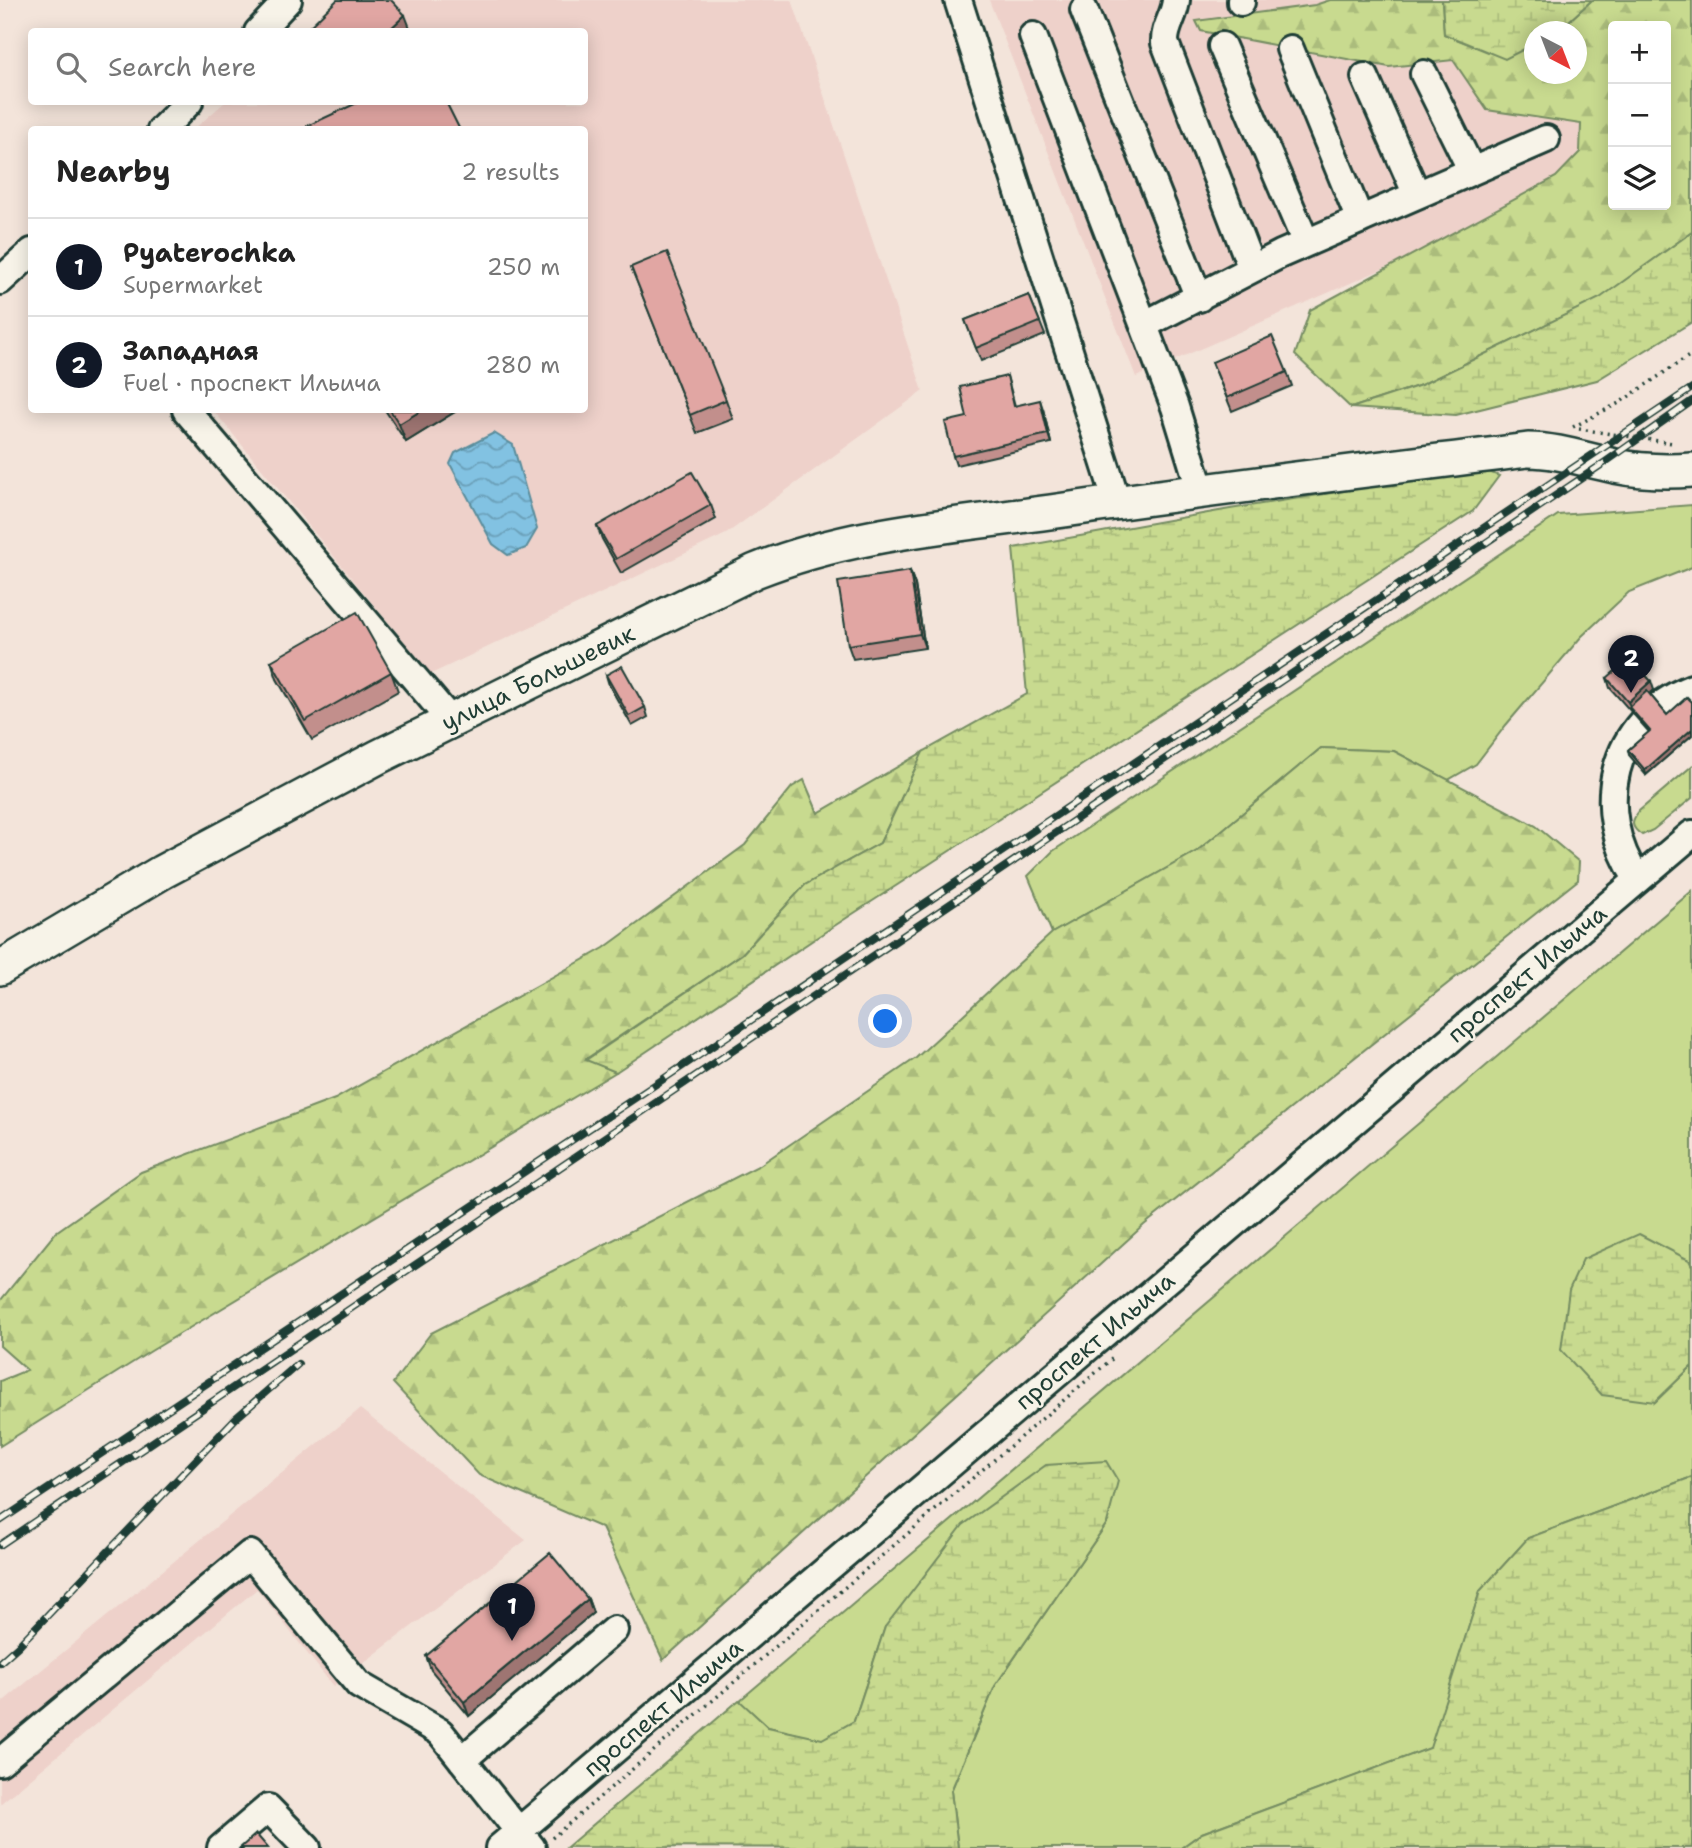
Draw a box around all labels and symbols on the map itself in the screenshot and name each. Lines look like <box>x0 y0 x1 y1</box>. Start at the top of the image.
north arrow <box>1524 21 1587 84</box>
street label: улица Большевик <box>436 617 640 739</box>
pin: 2 <box>1608 635 1654 693</box>
street label: проспект Ильича <box>1440 898 1614 1050</box>
your location <box>868 1004 902 1038</box>
street label: проспект Ильича <box>1008 1265 1182 1417</box>
pin: 1 <box>489 1583 535 1641</box>
street label: проспект Ильича <box>576 1632 750 1784</box>

